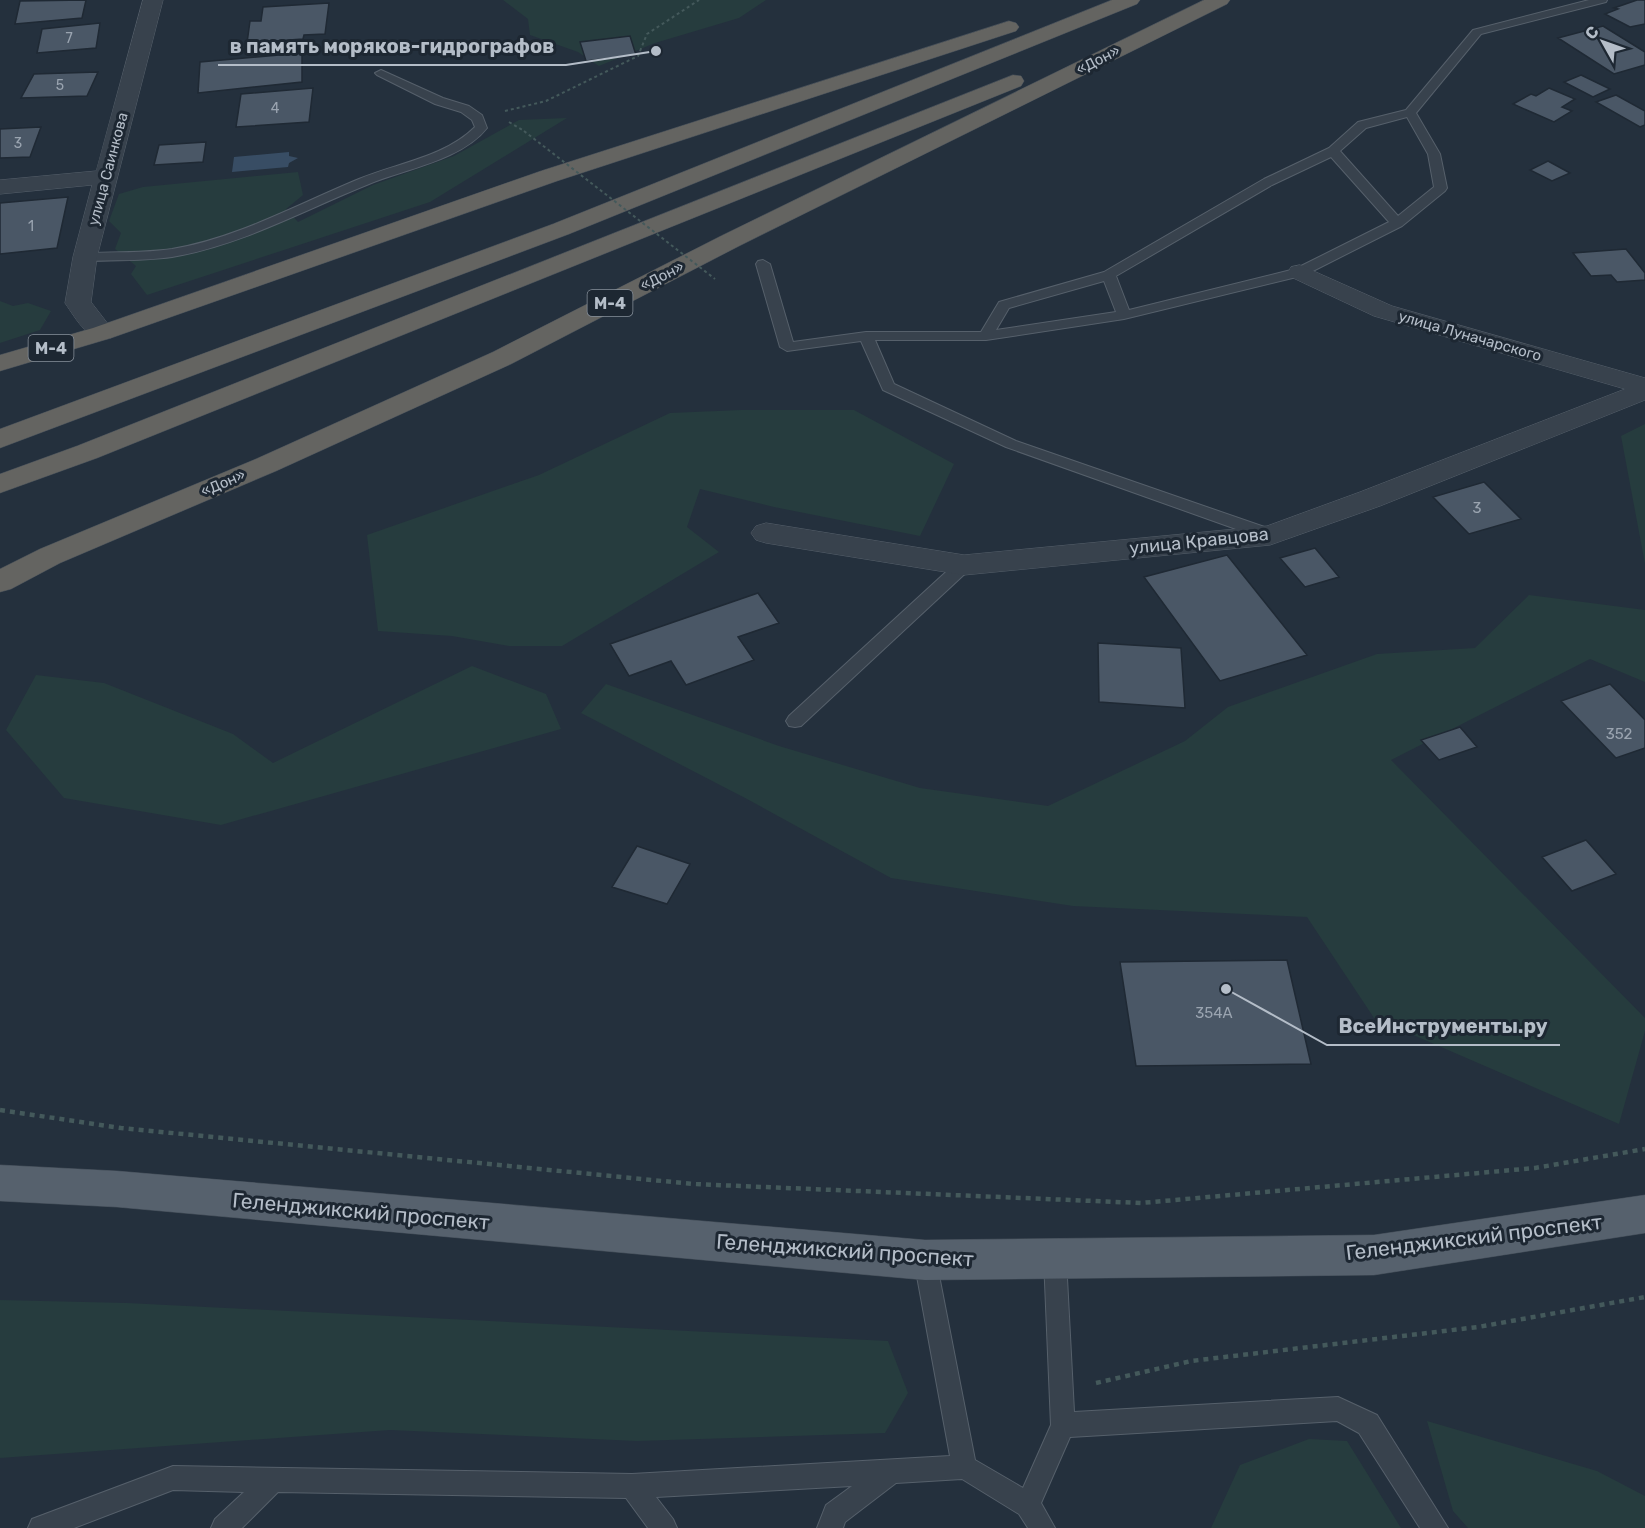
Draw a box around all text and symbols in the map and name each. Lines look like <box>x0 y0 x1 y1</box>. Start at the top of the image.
north arrow <box>1573 12 1633 72</box>
text: С <box>1581 22 1603 43</box>
callout: в память моряков-гидрографов <box>218 27 566 65</box>
house number: 7 <box>65 30 73 47</box>
text: в память моряков-гидрографов <box>230 34 554 58</box>
street label: «Дон» <box>1073 41 1123 79</box>
house number: 5 <box>56 77 64 94</box>
house number: 4 <box>271 100 280 117</box>
street label: улица Саинкова <box>84 110 132 228</box>
house number: 3 <box>14 135 22 152</box>
house number: 1 <box>28 218 34 235</box>
street label: «Дон» <box>637 257 687 295</box>
road number: М-4 <box>588 290 632 316</box>
street label: улица Луначарского <box>1396 307 1544 365</box>
road number: М-4 <box>28 335 74 361</box>
street label: «Дон» <box>198 466 248 500</box>
house number: 3 <box>1472 499 1482 517</box>
street label: улица Кравцова <box>1128 523 1270 559</box>
house number: 352 <box>1606 725 1633 743</box>
house number: 354А <box>1195 1004 1233 1022</box>
callout: ВсеИнструменты.ру <box>1327 1007 1560 1045</box>
text: ВсеИнструменты.ру <box>1338 1014 1548 1038</box>
street label: Геленджикский проспект <box>231 1187 491 1235</box>
street label: Геленджикский проспект <box>1344 1209 1604 1265</box>
street label: Геленджикский проспект <box>715 1229 975 1271</box>

